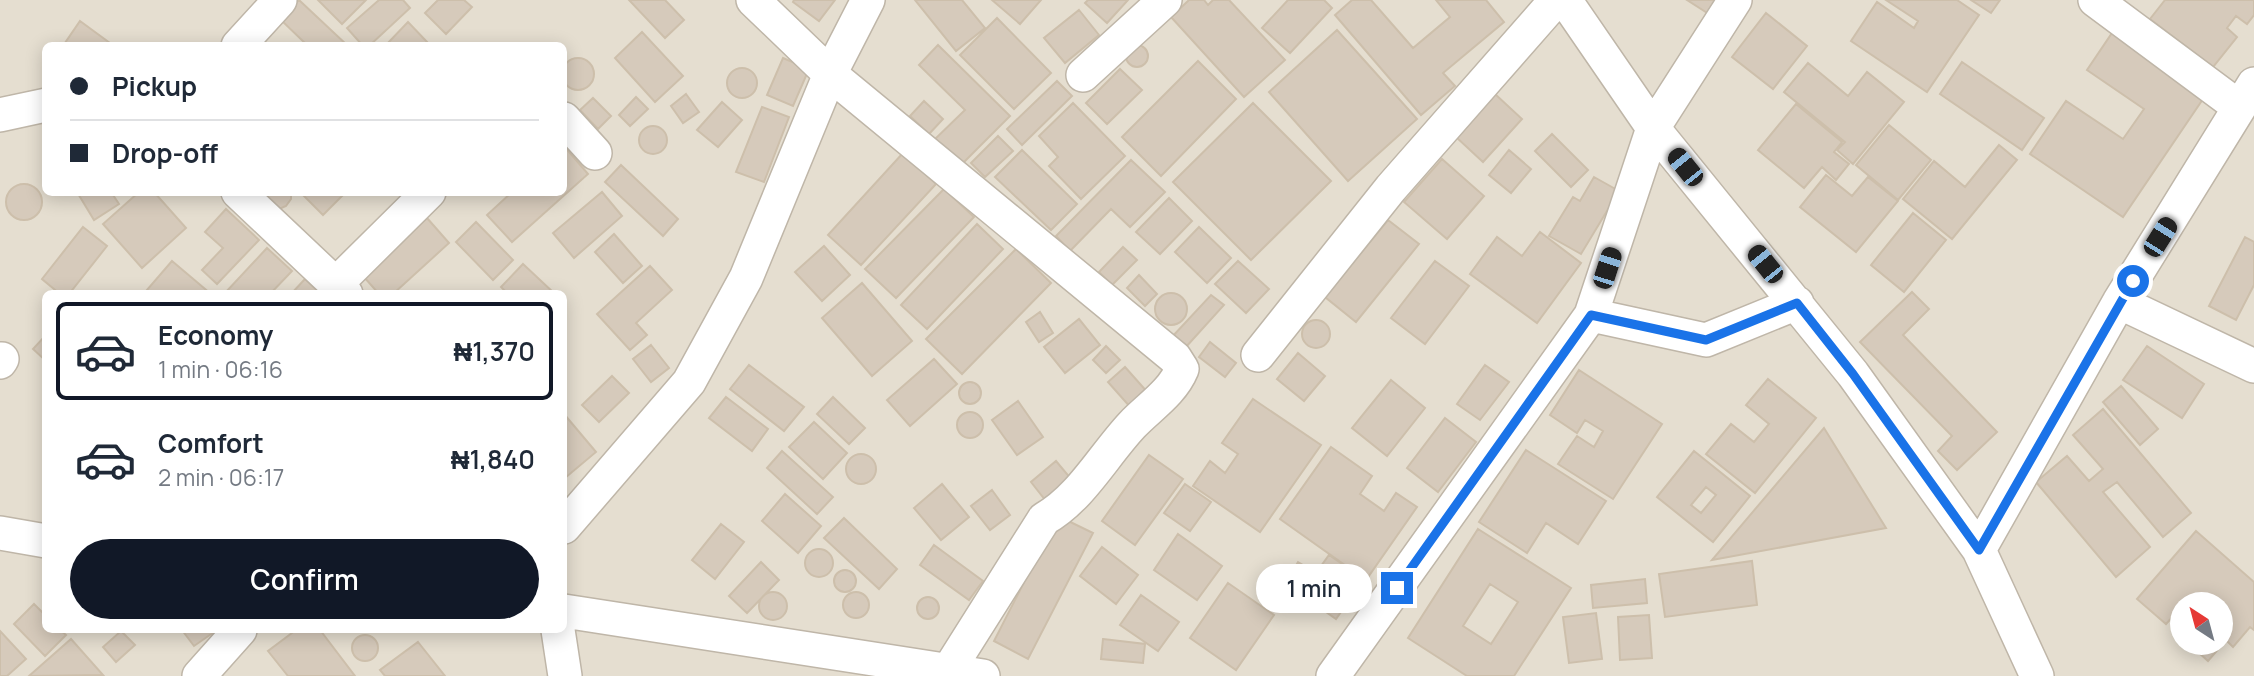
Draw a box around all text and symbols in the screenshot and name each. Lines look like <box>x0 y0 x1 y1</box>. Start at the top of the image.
text: Pickup <box>112 68 197 104</box>
text: Drop-off <box>112 135 218 171</box>
car <box>1664 144 1707 190</box>
car <box>2140 214 2181 260</box>
car <box>1744 241 1787 287</box>
car <box>1591 245 1624 291</box>
route start <box>2117 265 2149 297</box>
text: Economy <box>158 317 273 353</box>
icon: car <box>74 320 137 383</box>
text: ₦1,370 <box>454 333 535 369</box>
text: 1 min · 06:16 <box>158 353 283 385</box>
text: Comfort <box>158 425 264 461</box>
icon: car <box>74 428 137 491</box>
text: ₦1,840 <box>451 441 535 477</box>
text: 2 min · 06:17 <box>158 461 284 493</box>
button: Confirm <box>70 539 539 619</box>
callout: 1 min <box>1257 564 1372 612</box>
text: 1 min <box>1287 572 1341 604</box>
route end <box>1381 572 1413 604</box>
north arrow <box>2170 592 2233 654</box>
map controls <box>2170 592 2233 655</box>

